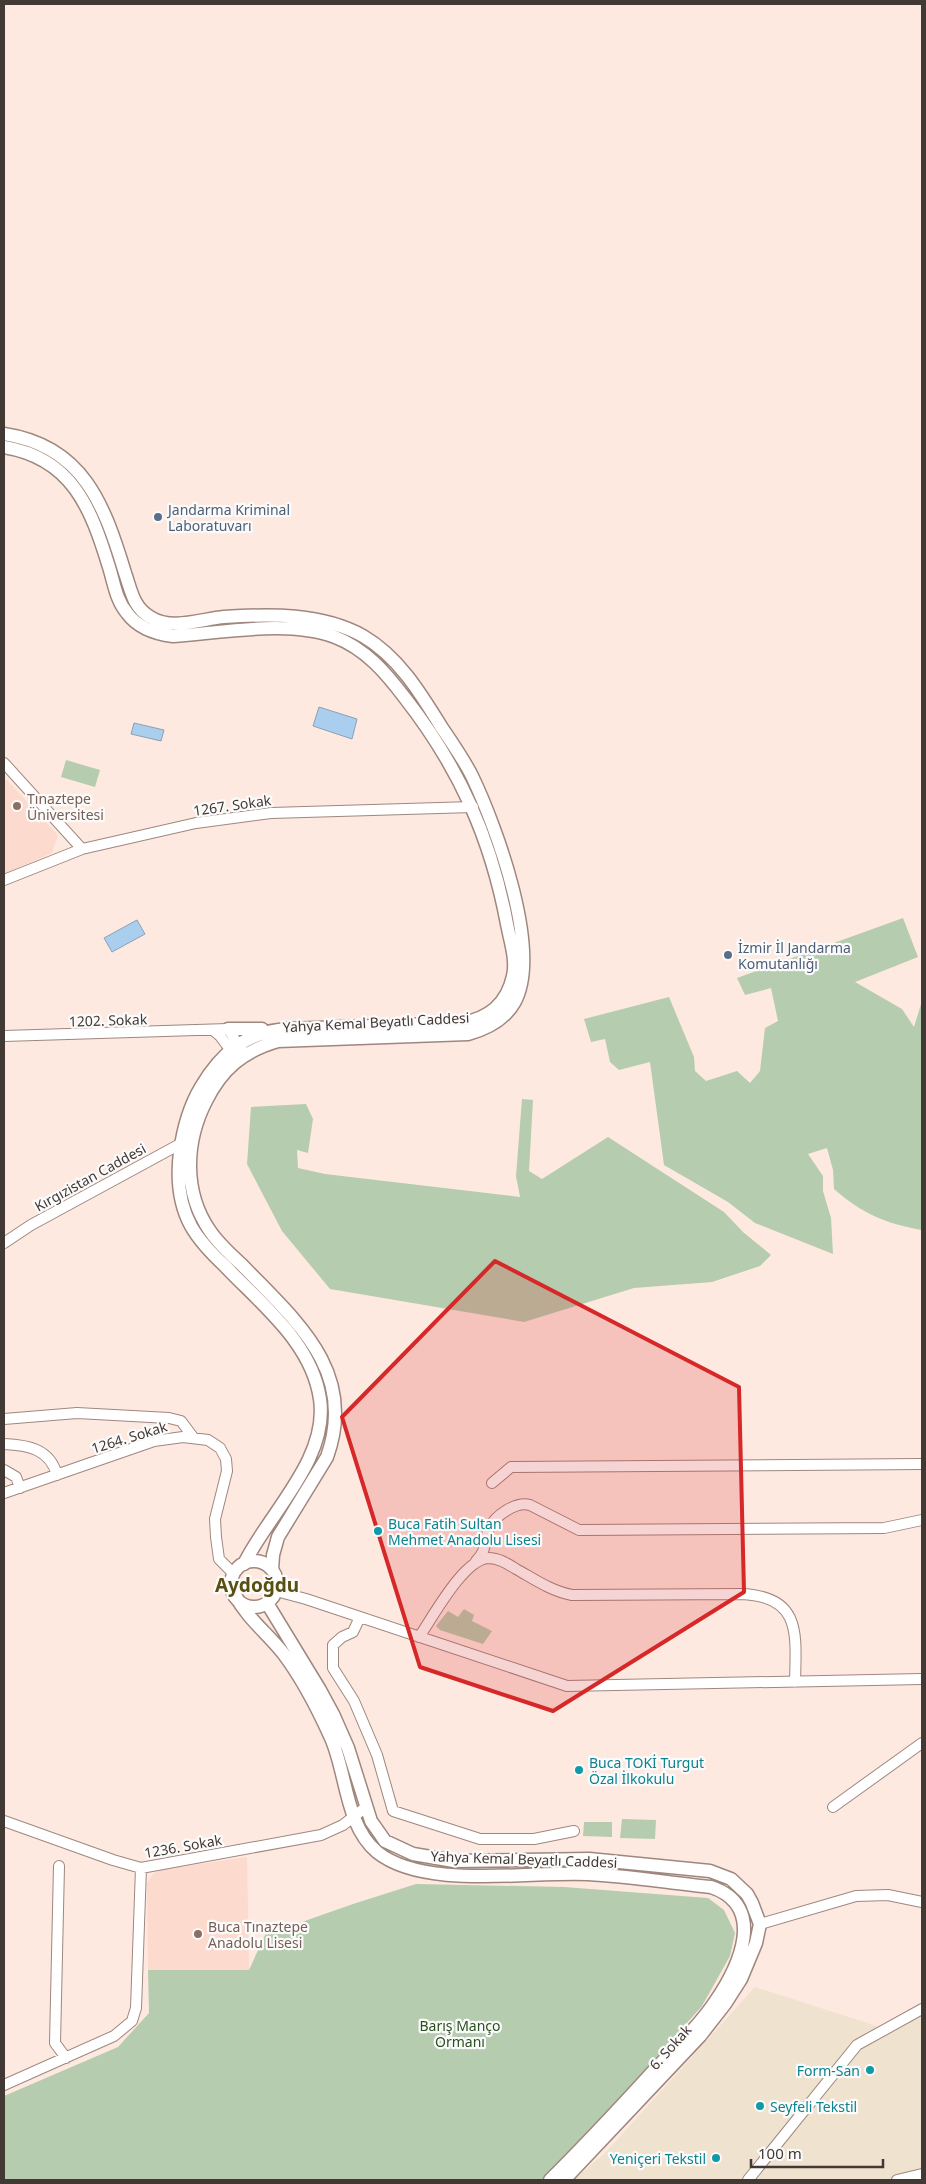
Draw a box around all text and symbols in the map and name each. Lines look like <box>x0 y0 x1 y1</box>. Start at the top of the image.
place label: Jandarma Kriminal Laboratuvarı <box>166 500 290 535</box>
marker: Jandarma Kriminal Laboratuvarı <box>152 511 164 523</box>
place label: Tınaztepe Üniversitesi <box>27 789 104 824</box>
street label: 1267. Sokak <box>192 790 273 820</box>
marker: Tınaztepe Üniversitesi <box>11 800 23 812</box>
place label: İzmir İl Jandarma Komutanlığı <box>738 938 851 973</box>
marker: İzmir İl Jandarma Komutanlığı <box>722 949 734 961</box>
street label: Yahya Kemal Beyatlı Caddesi <box>282 1008 470 1036</box>
street label: 1202. Sokak <box>68 1009 148 1031</box>
street label: Kırgızistan Caddesi <box>31 1139 149 1215</box>
street label: 1264. Sokak <box>89 1416 170 1458</box>
place label: Buca Fatih Sultan Mehmet Anadolu Lisesi <box>388 1514 541 1549</box>
marker: Buca Fatih Sultan Mehmet Anadolu Lisesi <box>372 1525 384 1537</box>
district label: Aydoğdu <box>215 1572 299 1598</box>
place label: Buca TOKİ Turgut Özal İlkokulu <box>589 1753 704 1788</box>
marker: Buca TOKİ Turgut Özal İlkokulu <box>573 1764 585 1776</box>
street label: 1236. Sokak <box>143 1830 224 1862</box>
street label: Yahya Kemal Beyatlı Caddesi <box>430 1846 618 1872</box>
place label: Buca Tınaztepe Anadolu Lisesi <box>208 1917 308 1952</box>
marker: Buca Tınaztepe Anadolu Lisesi <box>192 1928 204 1940</box>
park label: Barış Manço Ormanı <box>419 2016 501 2051</box>
street label: 6. Sokak <box>645 2020 696 2074</box>
place label: Form-San <box>797 2061 860 2080</box>
marker: Form-San <box>864 2064 876 2076</box>
place label: Seyfeli Tekstil <box>770 2097 857 2116</box>
marker: Seyfeli Tekstil <box>754 2100 766 2112</box>
scale bar <box>751 2136 884 2168</box>
text: 100 m <box>758 2143 802 2163</box>
place label: Yeniçeri Tekstil <box>610 2149 706 2168</box>
marker: Yeniçeri Tekstil <box>710 2152 722 2164</box>

